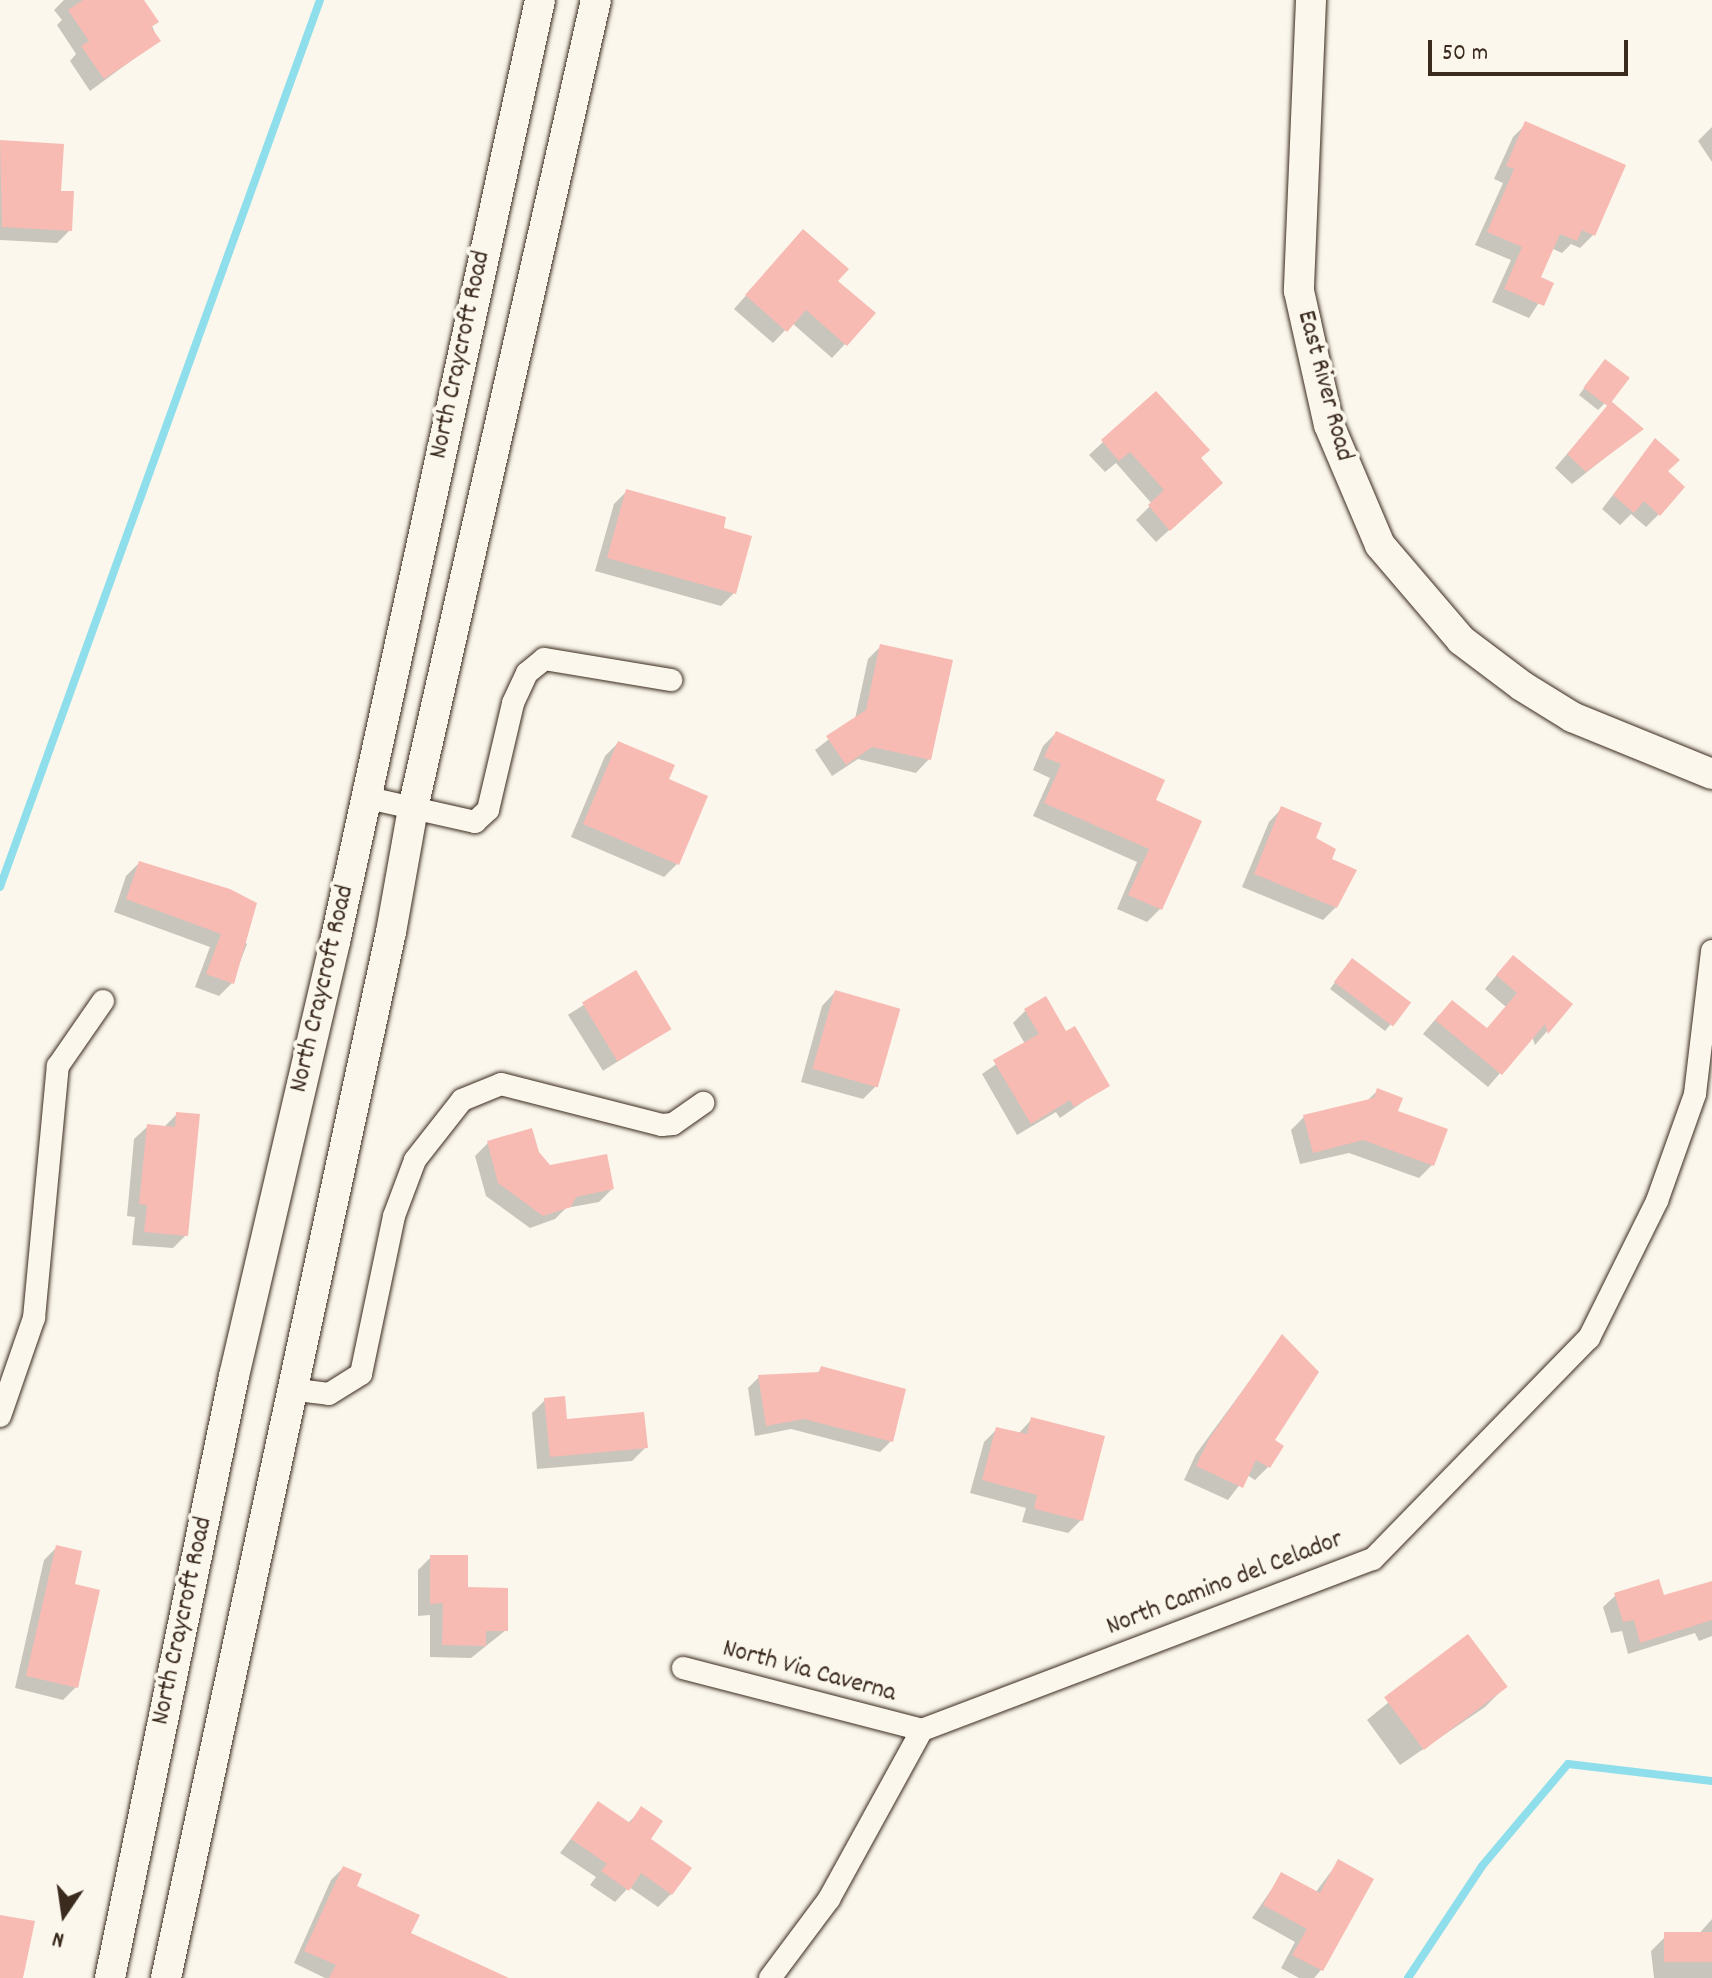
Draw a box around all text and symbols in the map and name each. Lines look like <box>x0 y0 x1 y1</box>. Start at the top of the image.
scale bar <box>1432 24 1632 74</box>
text: 50 m <box>1442 37 1488 71</box>
street label: North Craycroft Road <box>424 248 498 462</box>
street label: East River Road <box>1289 307 1359 465</box>
street label: North Craycroft Road <box>284 882 362 1096</box>
street label: North Craycroft Road <box>146 1514 220 1728</box>
street label: North Camino del Celador <box>1102 1525 1348 1643</box>
street label: North Via Caverna <box>719 1634 899 1710</box>
north arrow <box>24 1874 104 1954</box>
text: N <box>50 1922 67 1954</box>

